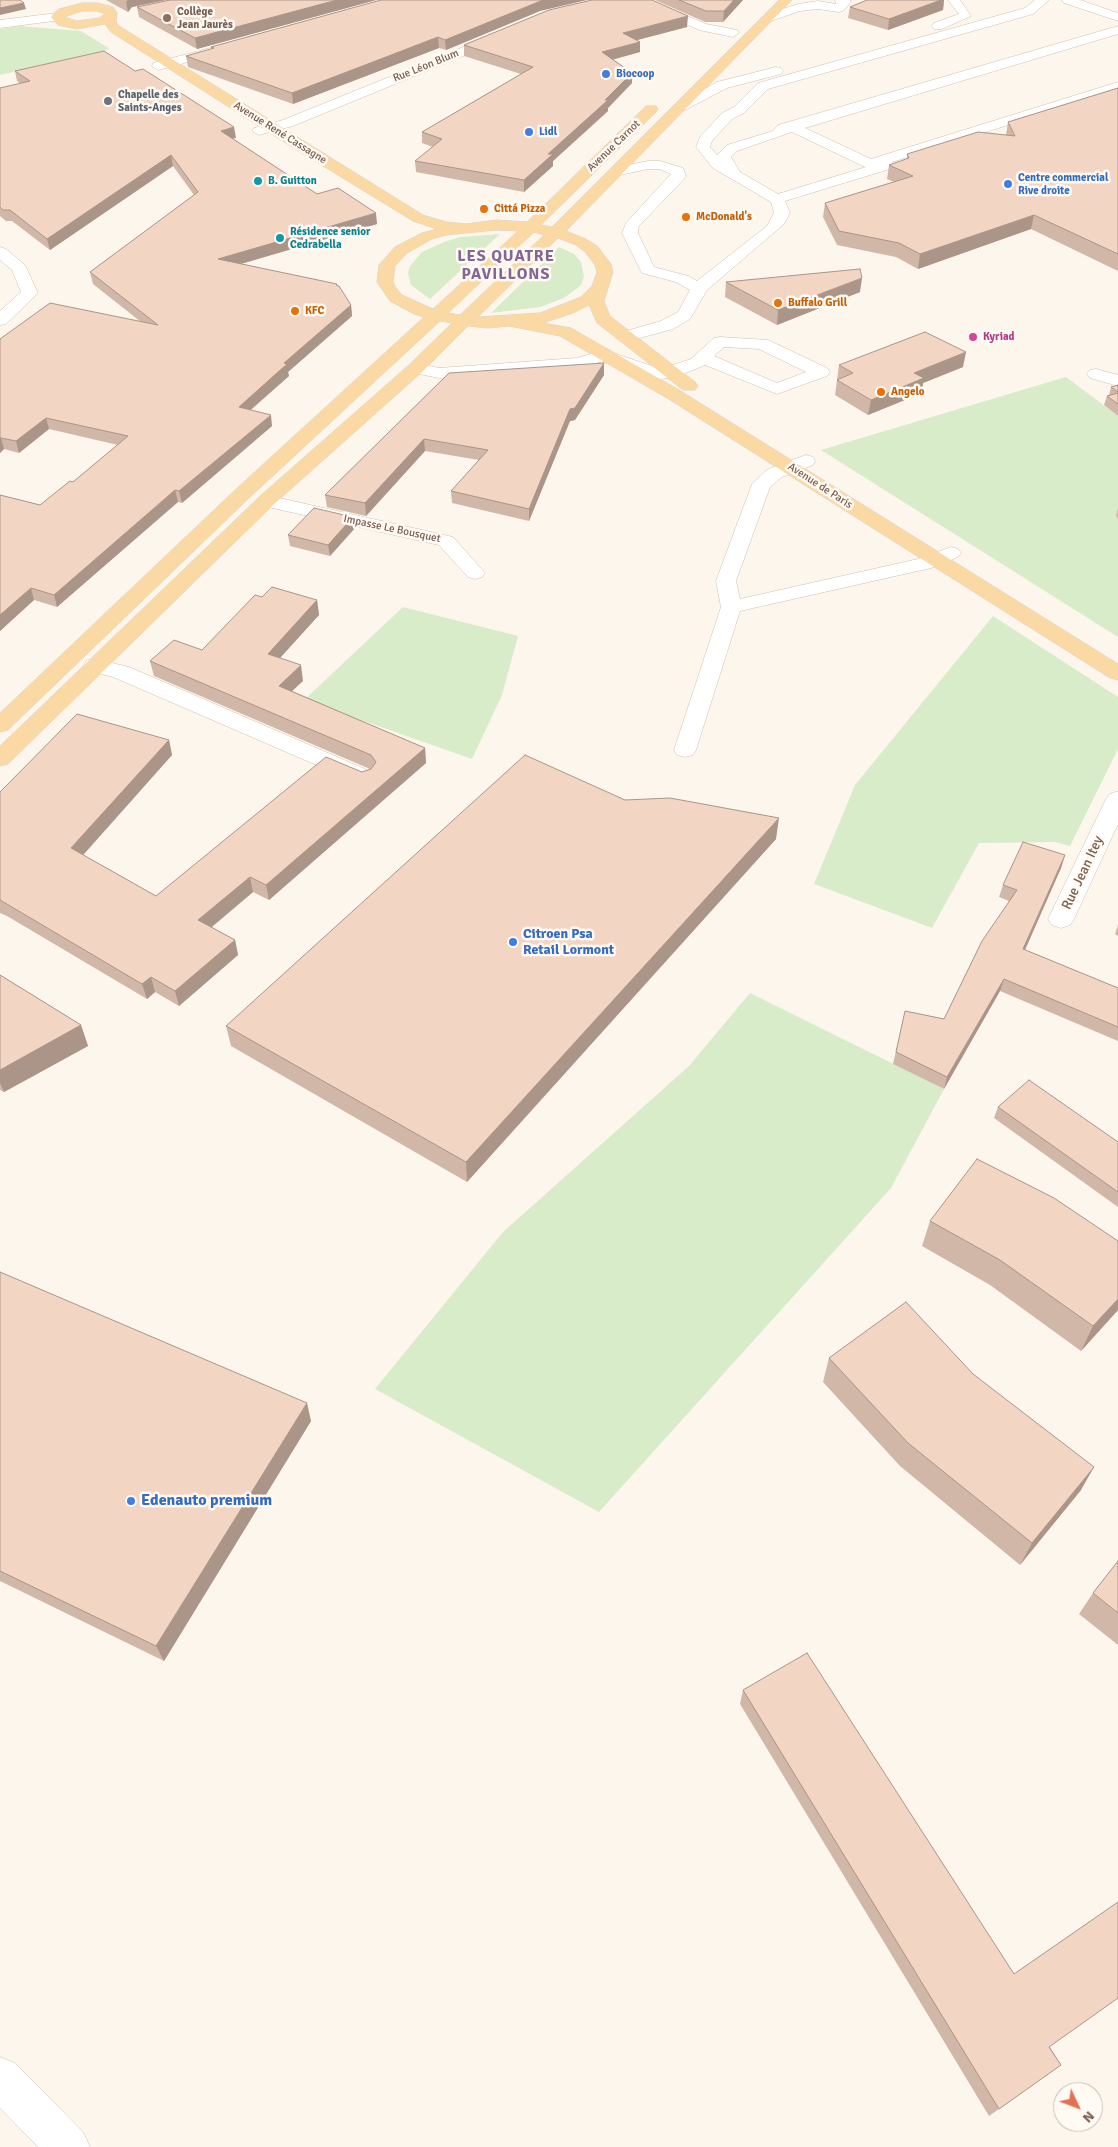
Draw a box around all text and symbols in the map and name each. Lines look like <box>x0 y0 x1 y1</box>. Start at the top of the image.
place label: Collège Jean Jaurès <box>177 5 233 31</box>
marker: Collège Jean Jaurès <box>161 12 173 24</box>
street label: Rue Léon Blum <box>391 47 461 85</box>
place label: Biocoop <box>616 67 654 81</box>
marker: Biocoop <box>600 68 612 80</box>
place label: Chapelle des Saints-Anges <box>118 88 182 114</box>
marker: Chapelle des Saints-Anges <box>102 95 114 107</box>
street label: Avenue René Cassagne <box>231 99 329 167</box>
street label: Avenue Carnot <box>585 117 643 175</box>
place label: Lidl <box>539 125 557 139</box>
marker: Lidl <box>523 126 535 138</box>
place label: Centre commercial Rive droite <box>1018 171 1108 197</box>
place label: B. Guitton <box>268 174 317 188</box>
marker: B. Guitton <box>252 175 264 187</box>
marker: Centre commercial Rive droite <box>1002 178 1014 190</box>
place label: Cittá Pizza <box>494 202 546 216</box>
marker: Cittá Pizza <box>478 203 490 215</box>
place label: McDonald's <box>696 210 752 224</box>
marker: McDonald's <box>680 211 692 223</box>
place label: Résidence senior Cedrabella <box>290 225 370 251</box>
marker: Résidence senior Cedrabella <box>274 232 286 244</box>
district label: LES QUATRE PAVILLONS <box>456 247 556 285</box>
place label: Buffalo Grill <box>788 296 847 310</box>
marker: Buffalo Grill <box>772 297 784 309</box>
place label: KFC <box>305 304 324 318</box>
marker: KFC <box>289 305 301 317</box>
place label: Kyriad <box>983 330 1014 344</box>
marker: Kyriad <box>967 331 979 343</box>
place label: Angelo <box>891 385 924 399</box>
marker: Angelo <box>875 386 887 398</box>
street label: Avenue de Paris <box>785 460 855 512</box>
street label: Impasse Le Bousquet <box>342 512 442 546</box>
street label: Rue Jean Itey <box>1059 834 1107 912</box>
place label: Citroen Psa Retail Lormont <box>523 926 614 959</box>
marker: Citroen Psa Retail Lormont <box>507 936 519 948</box>
place label: Edenauto premium <box>141 1491 272 1511</box>
marker: Edenauto premium <box>125 1495 137 1507</box>
north arrow <box>1053 2082 1103 2132</box>
text: N <box>1079 2108 1098 2126</box>

